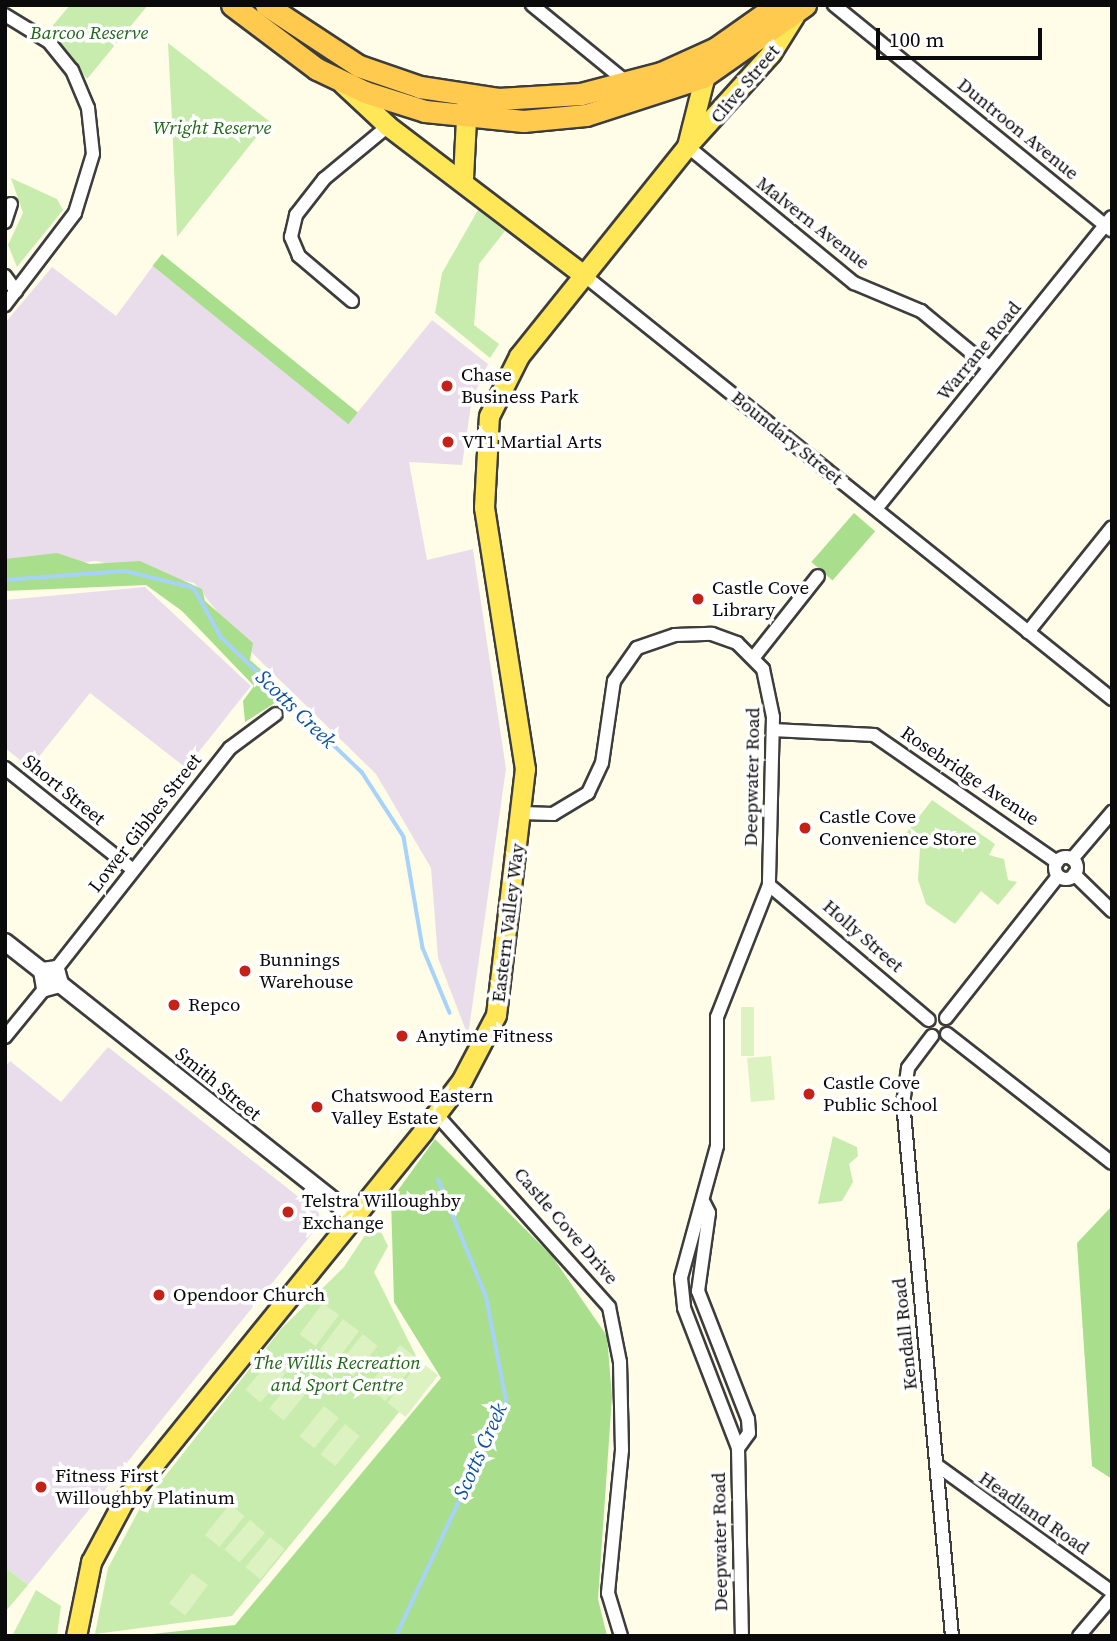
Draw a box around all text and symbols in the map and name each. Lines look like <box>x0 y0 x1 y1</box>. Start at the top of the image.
scale bar <box>879 14 1045 58</box>
park label: Barcoo Reserve <box>30 22 148 44</box>
text: 100 m <box>889 25 944 54</box>
street label: Clive Street <box>706 40 784 128</box>
street label: Duntroon Avenue <box>953 73 1083 185</box>
park label: Wright Reserve <box>153 117 271 139</box>
street label: Malvern Avenue <box>752 172 874 274</box>
street label: Warrane Road <box>932 297 1026 405</box>
place label: Chase Business Park <box>461 364 579 408</box>
marker: Chase Business Park <box>439 378 455 394</box>
street label: Boundary Street <box>727 386 847 490</box>
place label: VT1 Martial Arts <box>462 431 602 453</box>
marker: VT1 Martial Arts <box>440 434 456 450</box>
place label: Castle Cove Library <box>712 577 809 621</box>
marker: Castle Cove Library <box>690 591 706 607</box>
water label: Scotts Creek <box>251 664 341 754</box>
street label: Deepwater Road <box>739 707 765 847</box>
street label: Rosebridge Avenue <box>897 721 1043 831</box>
street label: Lower Gibbes Street <box>84 749 206 897</box>
street label: Short Street <box>18 750 110 830</box>
place label: Castle Cove Convenience Store <box>819 806 977 850</box>
marker: Castle Cove Convenience Store <box>797 820 813 836</box>
street label: Eastern Valley Way <box>487 842 529 1004</box>
street label: Holly Street <box>818 895 908 977</box>
place label: Bunnings Warehouse <box>259 949 354 993</box>
marker: Bunnings Warehouse <box>237 963 253 979</box>
place label: Repco <box>188 994 240 1016</box>
marker: Repco <box>166 997 182 1013</box>
place label: Anytime Fitness <box>416 1025 553 1047</box>
marker: Anytime Fitness <box>394 1028 410 1044</box>
street label: Smith Street <box>171 1043 265 1125</box>
place label: Castle Cove Public School <box>823 1072 938 1116</box>
place label: Chatswood Eastern Valley Estate <box>331 1085 493 1129</box>
marker: Castle Cove Public School <box>801 1086 817 1102</box>
marker: Chatswood Eastern Valley Estate <box>309 1099 325 1115</box>
street label: Castle Cove Drive <box>509 1163 623 1289</box>
place label: Telstra Willoughby Exchange <box>302 1190 461 1234</box>
marker: Telstra Willoughby Exchange <box>280 1204 296 1220</box>
street label: Kendall Road <box>888 1277 922 1391</box>
place label: Opendoor Church <box>173 1284 326 1306</box>
marker: Opendoor Church <box>151 1287 167 1303</box>
park label: The Willis Recreation and Sport Centre <box>253 1352 421 1396</box>
water label: Scotts Creek <box>448 1399 512 1503</box>
place label: Fitness First Willoughby Platinum <box>55 1465 235 1509</box>
street label: Headland Road <box>974 1467 1094 1559</box>
street label: Deepwater Road <box>707 1472 733 1612</box>
marker: Fitness First Willoughby Platinum <box>33 1479 49 1495</box>

